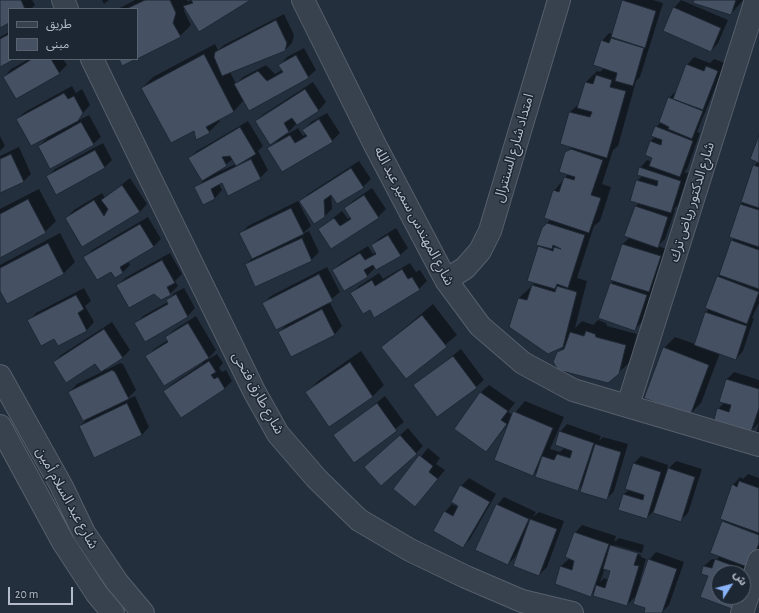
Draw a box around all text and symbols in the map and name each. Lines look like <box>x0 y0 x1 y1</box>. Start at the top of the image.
legend <box>8 8 138 60</box>
text: طريق <box>46 18 72 30</box>
text: مبنى <box>46 38 69 50</box>
street label: امتداد شارع السنترال <box>490 92 538 204</box>
street label: شارع الدكتور رياض ترك <box>666 140 718 264</box>
street label: شارع المهندس سمير عبد الله <box>370 144 458 288</box>
street label: شارع طارق فتحى <box>228 349 288 437</box>
street label: شارع عبد السلام أمين <box>32 444 102 552</box>
north arrow <box>711 565 751 605</box>
text: ش <box>731 569 749 588</box>
scale bar <box>10 579 75 605</box>
text: 20 m <box>15 588 38 600</box>

